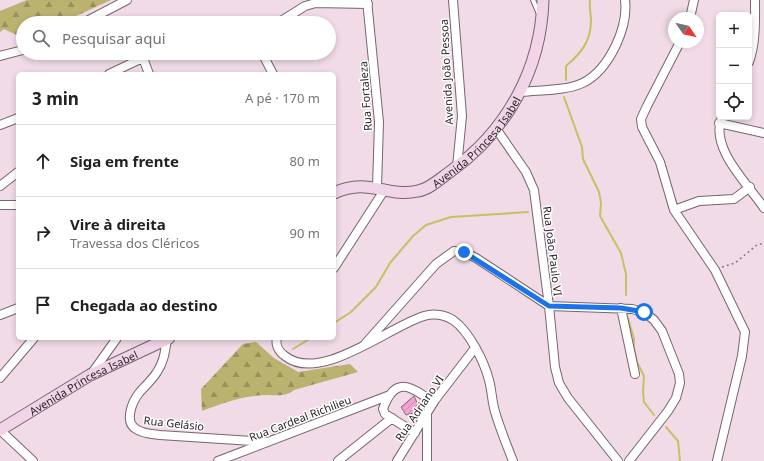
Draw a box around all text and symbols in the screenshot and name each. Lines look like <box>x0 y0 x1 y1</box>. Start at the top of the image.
north arrow <box>668 12 704 48</box>
map controls <box>716 12 752 120</box>
button: + <box>716 12 752 48</box>
search box <box>16 16 336 60</box>
street label: Avenida João Pessoa <box>436 19 456 125</box>
icon: search <box>30 27 52 49</box>
text: Pesquisar aqui <box>62 28 166 48</box>
button: − <box>716 48 752 84</box>
street label: Rua Fortaleza <box>355 61 375 131</box>
button: locate <box>716 84 752 120</box>
text: 3 min <box>32 87 79 110</box>
text: A pé · 170 m <box>245 89 320 107</box>
street label: Avenida Princesa Isabel <box>429 94 523 190</box>
icon: ahead <box>32 150 54 172</box>
text: Siga em frente <box>70 151 179 171</box>
text: 80 m <box>290 152 320 170</box>
street label: Rua João Paulo VI <box>540 205 566 297</box>
text: Vire à direita <box>70 214 166 234</box>
icon: right <box>32 222 54 244</box>
text: 90 m <box>290 224 320 242</box>
text: Travessa dos Cléricos <box>70 234 199 252</box>
route end <box>455 243 473 261</box>
icon: arrive <box>32 294 54 316</box>
text: Chegada ao destino <box>70 295 218 315</box>
route start <box>635 303 653 321</box>
street label: Avenida Princesa Isabel <box>26 346 140 418</box>
street label: Rua Adriano VI <box>391 372 447 444</box>
street label: Rua Cardeal Richilieu <box>247 392 353 444</box>
street label: Rua Gelásio <box>143 412 205 434</box>

